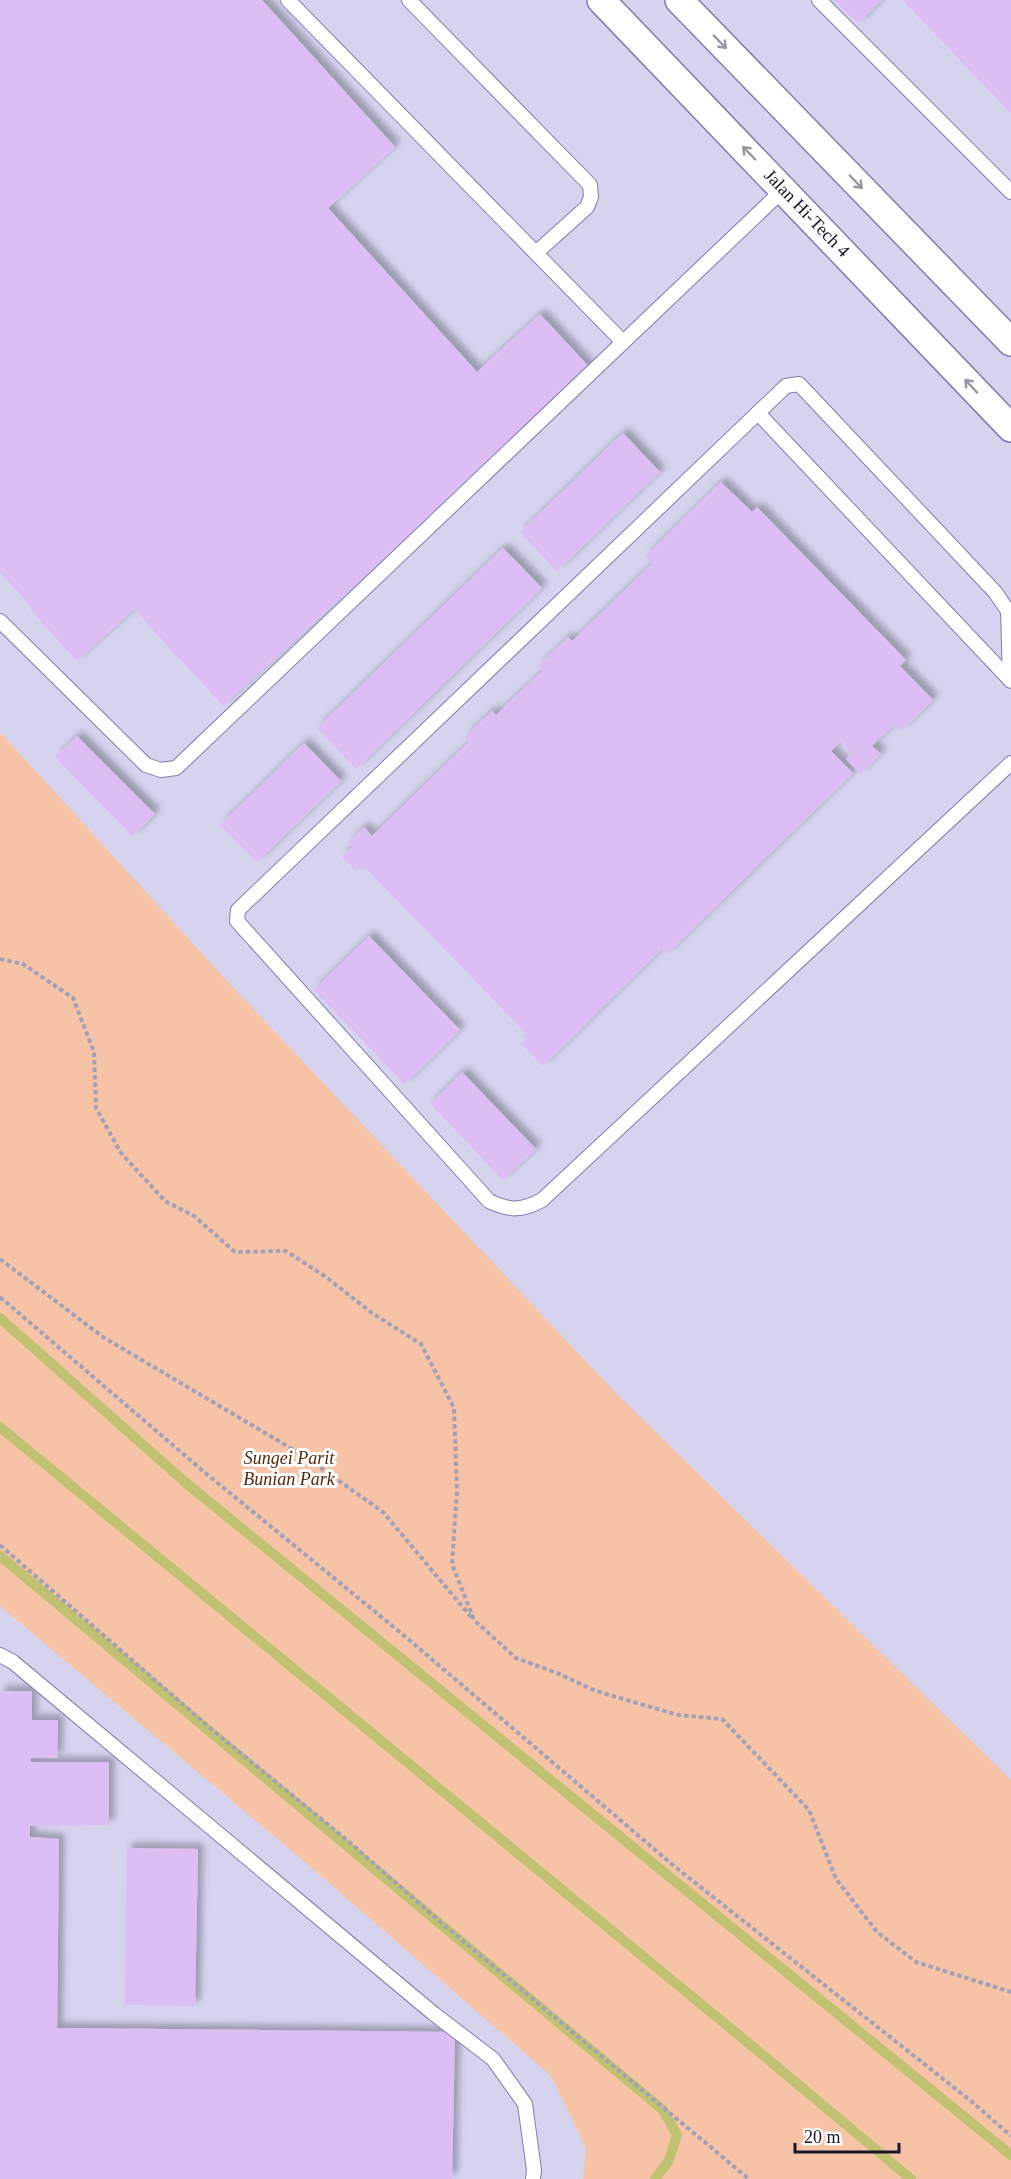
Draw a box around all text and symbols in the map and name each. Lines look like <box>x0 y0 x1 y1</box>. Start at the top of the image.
one-way arrow <box>713 34 727 49</box>
one-way arrow <box>742 146 757 161</box>
street label: Jalan Hi-Tech 4 <box>760 165 854 261</box>
one-way arrow <box>848 175 863 190</box>
one-way arrow <box>964 378 978 393</box>
park label: Sungei Parit Bunian Park <box>243 1448 336 1489</box>
scale bar <box>795 2116 898 2154</box>
text: 20 m <box>804 2127 841 2147</box>

